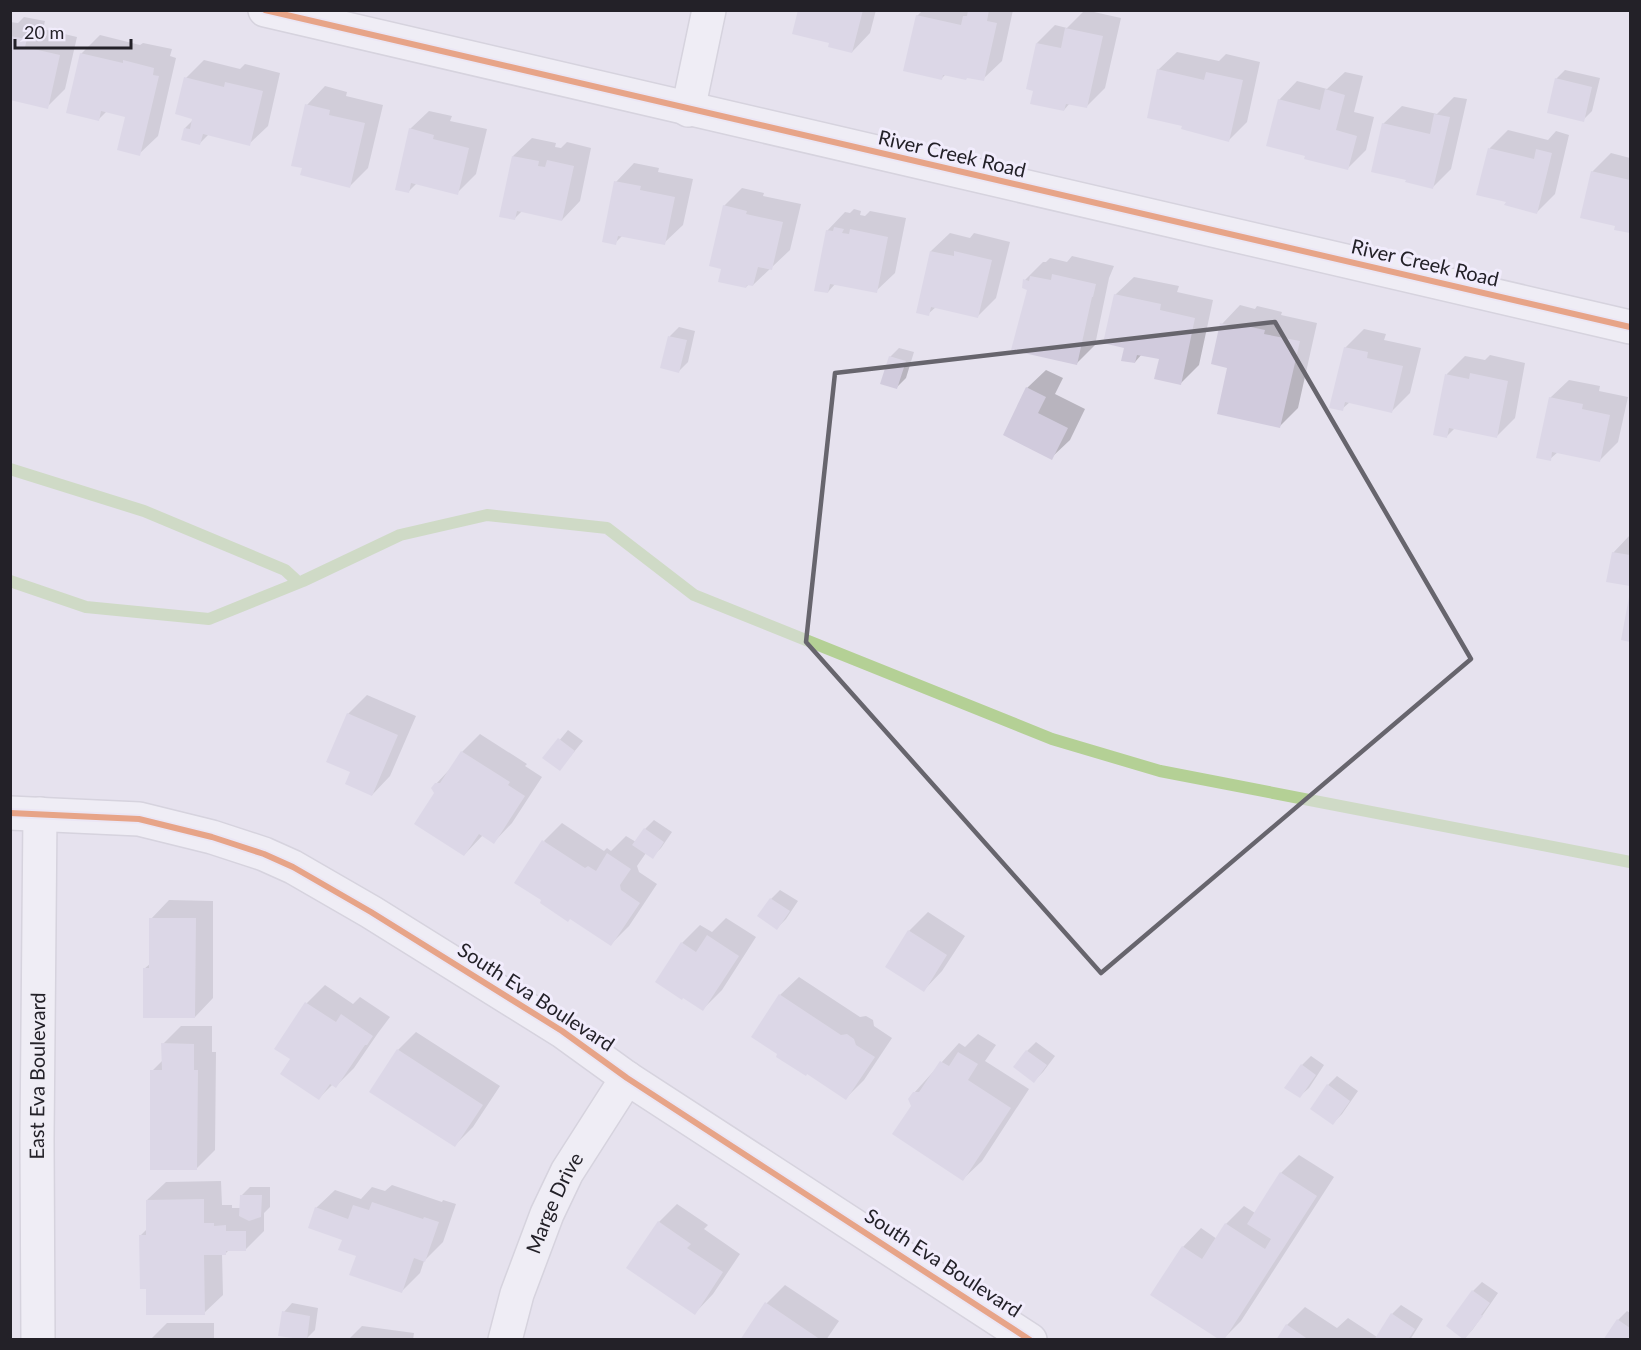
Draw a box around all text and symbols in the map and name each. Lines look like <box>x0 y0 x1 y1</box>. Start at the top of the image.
scale bar <box>15 12 130 50</box>
text: 20 m <box>24 21 64 43</box>
street label: River Creek Road <box>876 124 1028 182</box>
street label: River Creek Road <box>1349 233 1501 291</box>
street label: South Eva Boulevard <box>454 937 619 1056</box>
street label: East Eva Boulevard <box>24 992 49 1160</box>
street label: Marge Drive <box>520 1147 588 1257</box>
street label: South Eva Boulevard <box>861 1203 1026 1322</box>

